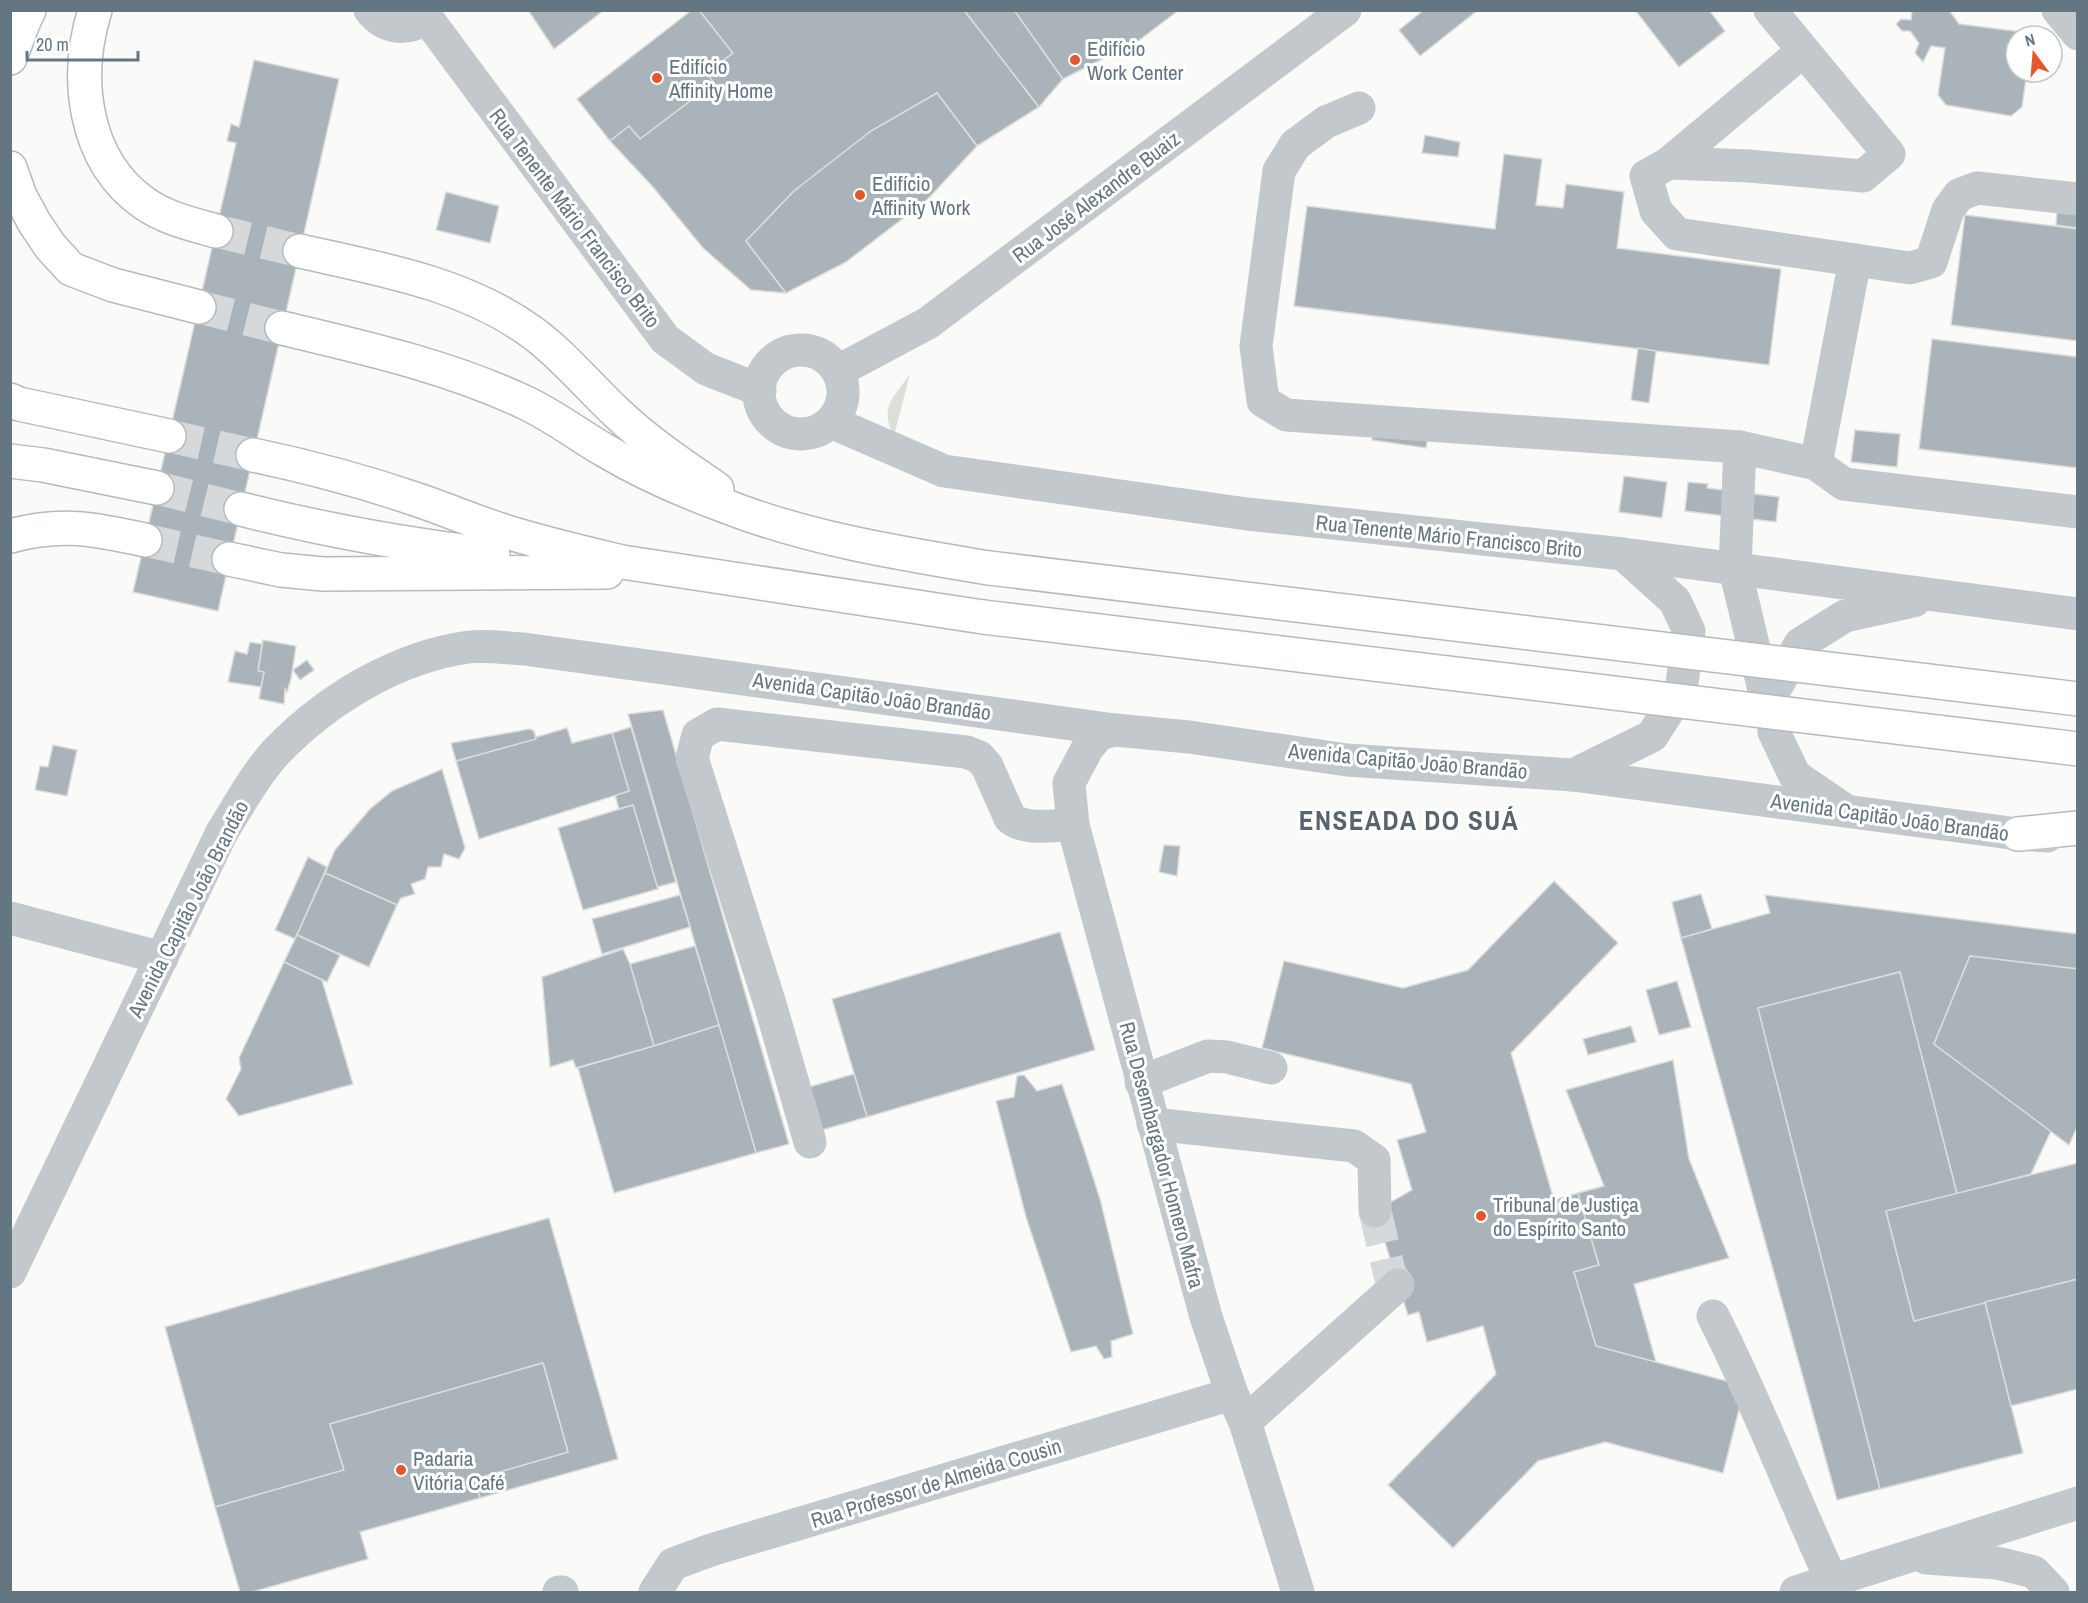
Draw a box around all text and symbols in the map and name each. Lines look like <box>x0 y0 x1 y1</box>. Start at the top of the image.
scale bar <box>27 24 138 62</box>
north arrow <box>2004 24 2064 84</box>
text: N <box>2022 28 2037 51</box>
text: 20 m <box>36 32 69 57</box>
place label: Edifício Work Center <box>1087 34 1184 87</box>
place label: Edifício Affinity Home <box>668 52 773 105</box>
marker: Edifício Work Center <box>1068 53 1082 67</box>
marker: Edifício Affinity Home <box>650 71 664 85</box>
street label: Rua Tenente Mário Francisco Brito <box>483 102 667 334</box>
street label: Rua José Alexandre Buaiz <box>1006 124 1186 270</box>
place label: Edifício Affinity Work <box>871 169 970 222</box>
marker: Edifício Affinity Work <box>853 188 867 202</box>
street label: Rua Tenente Mário Francisco Brito <box>1314 508 1584 564</box>
street label: Avenida Capitão João Brandão <box>750 665 993 727</box>
street label: Avenida Capitão João Brandão <box>1286 736 1529 786</box>
street label: Avenida Capitão João Brandão <box>1768 786 2011 848</box>
street label: Avenida Capitão João Brandão <box>120 795 255 1023</box>
district label: ENSEADA DO SUÁ <box>1299 802 1519 838</box>
street label: Rua Desembargador Homero Mafra <box>1112 1019 1212 1292</box>
place label: Tribunal de Justiça do Espírito Santo <box>1493 1190 1639 1243</box>
marker: Tribunal de Justiça do Espírito Santo <box>1474 1209 1488 1223</box>
street label: Rua Professor de Almeida Cousin <box>807 1431 1065 1535</box>
place label: Padaria Vitória Café <box>413 1444 505 1497</box>
marker: Padaria Vitória Café <box>394 1463 408 1477</box>

